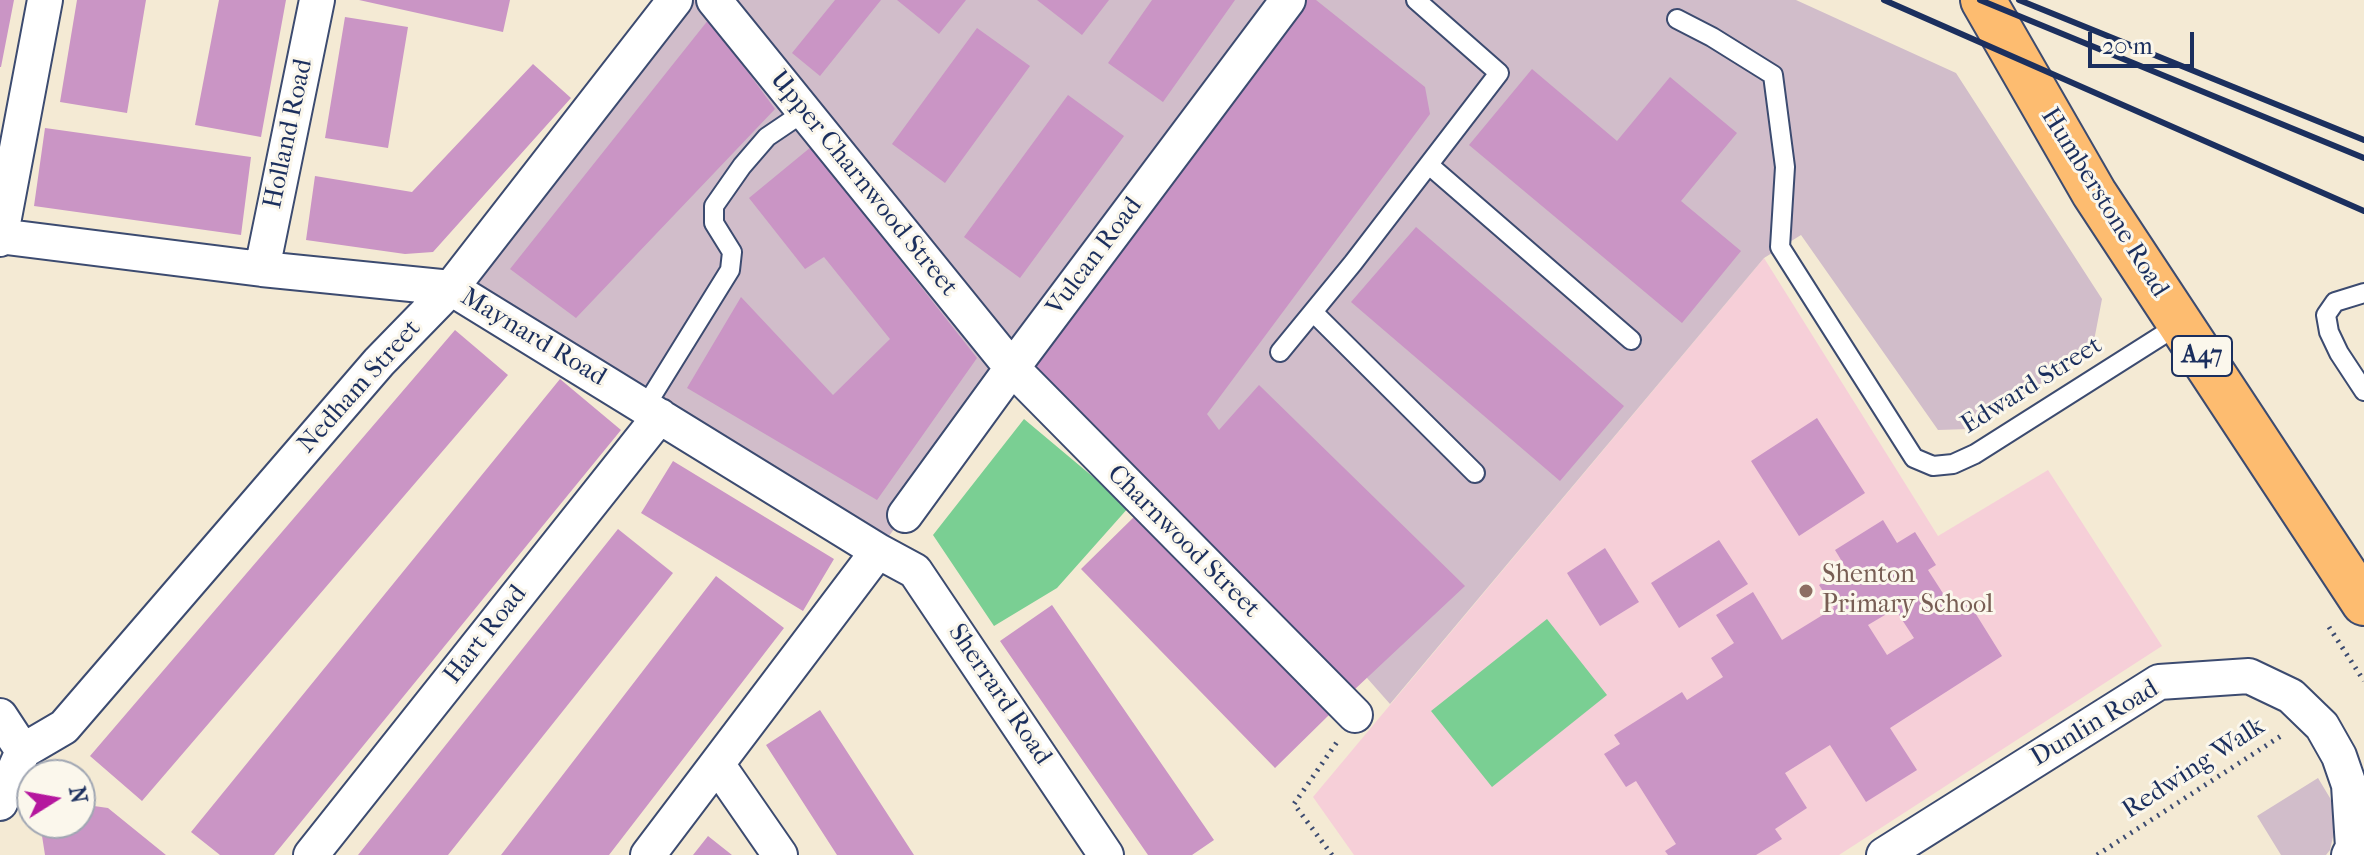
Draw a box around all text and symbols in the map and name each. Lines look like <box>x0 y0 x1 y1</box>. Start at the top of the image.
scale bar <box>2092 16 2198 66</box>
text: 20 m <box>2102 32 2153 60</box>
street label: Holland Road <box>258 56 320 212</box>
street label: Upper Charnwood Street <box>762 65 964 303</box>
street label: Humberstone Road <box>2033 103 2175 303</box>
street label: Vulcan Road <box>1040 192 1150 322</box>
street label: Maynard Road <box>454 282 612 394</box>
street label: Nedham Street <box>292 314 428 460</box>
street label: Edward Street <box>1956 330 2108 442</box>
road number: A47 <box>2172 336 2232 376</box>
street label: Charnwood Street <box>1100 459 1266 625</box>
place label: Shenton Primary School <box>1822 560 1993 622</box>
street label: Hart Road <box>438 579 534 691</box>
marker: Shenton Primary School <box>1797 582 1815 600</box>
street label: Sherrard Road <box>940 619 1058 771</box>
street label: Dunlin Road <box>2026 674 2164 774</box>
street label: Redwing Walk <box>2117 711 2271 827</box>
north arrow <box>16 759 96 839</box>
text: N <box>63 784 92 805</box>

